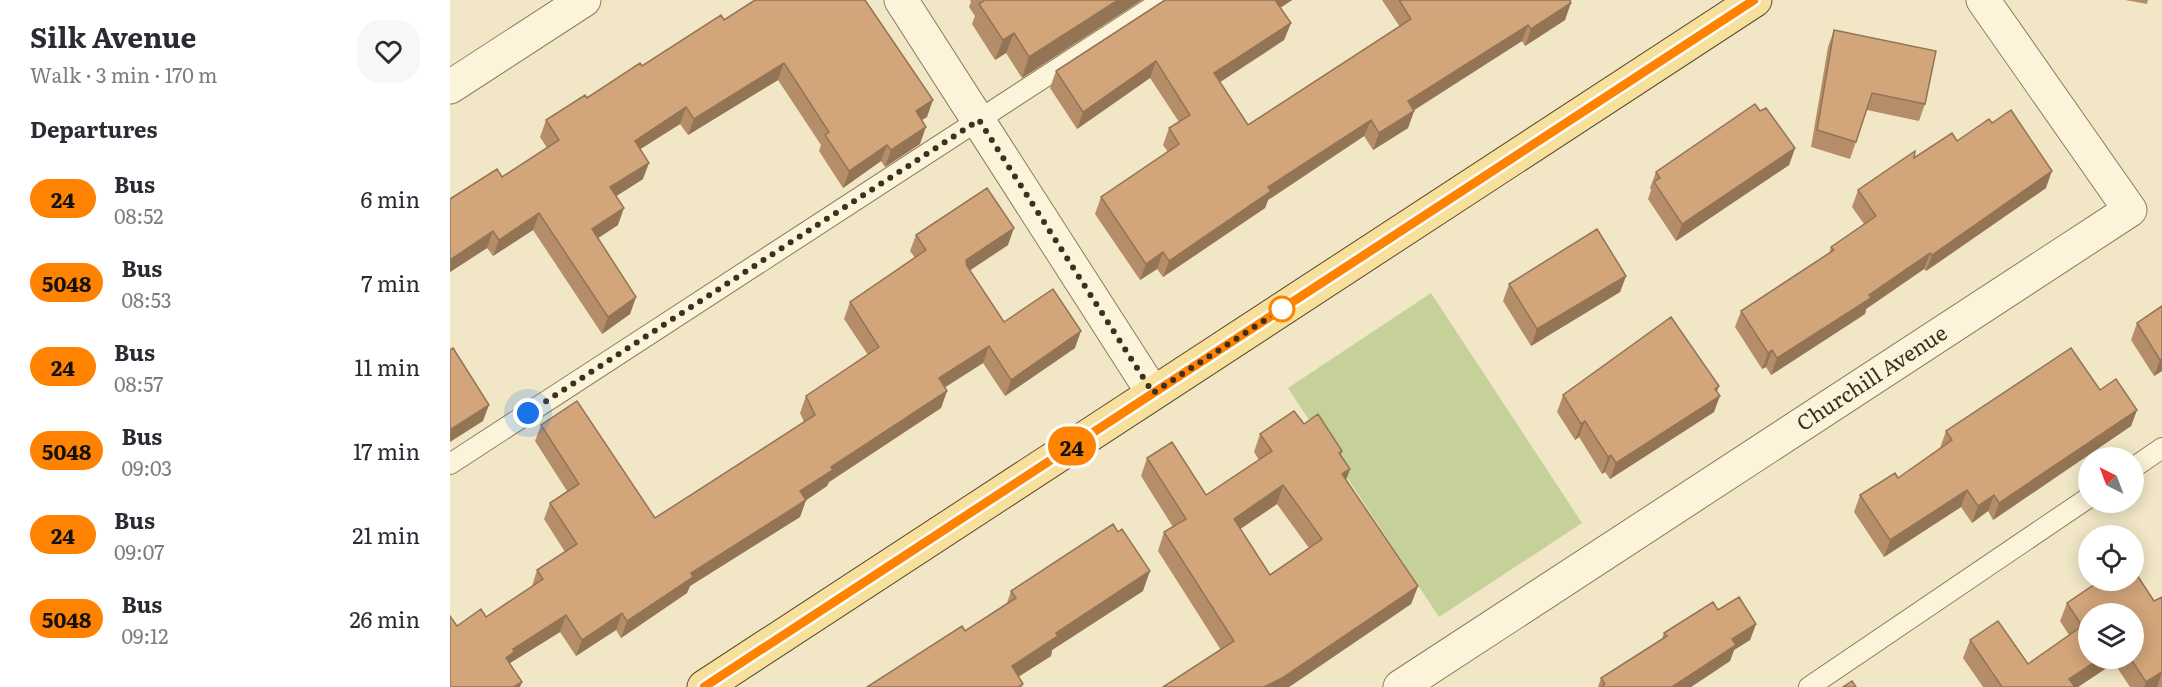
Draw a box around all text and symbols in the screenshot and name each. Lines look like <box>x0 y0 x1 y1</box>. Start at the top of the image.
text: Silk Avenue <box>30 15 196 57</box>
button: heart <box>357 20 420 83</box>
text: Walk · 3 min · 170 m <box>30 59 217 89</box>
text: Departures <box>30 112 157 145</box>
text: Bus <box>114 167 155 200</box>
text: 6 min <box>361 182 420 215</box>
text: 24 <box>51 183 75 214</box>
text: 08:52 <box>114 200 163 230</box>
text: Bus <box>121 251 162 284</box>
text: 7 min <box>361 266 420 299</box>
text: 5048 <box>42 267 91 298</box>
text: 08:53 <box>121 284 172 314</box>
unlabelled marker <box>1269 296 1295 322</box>
street label: Churchill Avenue <box>1789 316 1952 437</box>
text: Bus <box>114 335 155 368</box>
text: 11 min <box>354 350 420 383</box>
text: 24 <box>51 351 75 382</box>
text: 08:57 <box>114 368 163 398</box>
your location <box>513 398 543 428</box>
text: Bus <box>121 419 162 452</box>
line badge: 24 <box>1045 426 1099 466</box>
text: 24 <box>1060 431 1084 462</box>
text: 17 min <box>353 434 420 467</box>
text: 5048 <box>42 435 91 466</box>
north arrow <box>2078 447 2144 513</box>
map controls <box>2078 447 2144 669</box>
text: 09:03 <box>121 452 172 482</box>
text: Bus <box>114 503 155 536</box>
text: 21 min <box>352 518 420 551</box>
text: 24 <box>51 519 75 550</box>
button: locate <box>2078 525 2144 591</box>
text: 09:07 <box>114 536 164 566</box>
text: Bus <box>121 587 162 620</box>
text: 26 min <box>349 602 420 635</box>
text: 5048 <box>42 603 91 634</box>
button: layers <box>2078 603 2144 669</box>
text: 09:12 <box>121 620 168 650</box>

